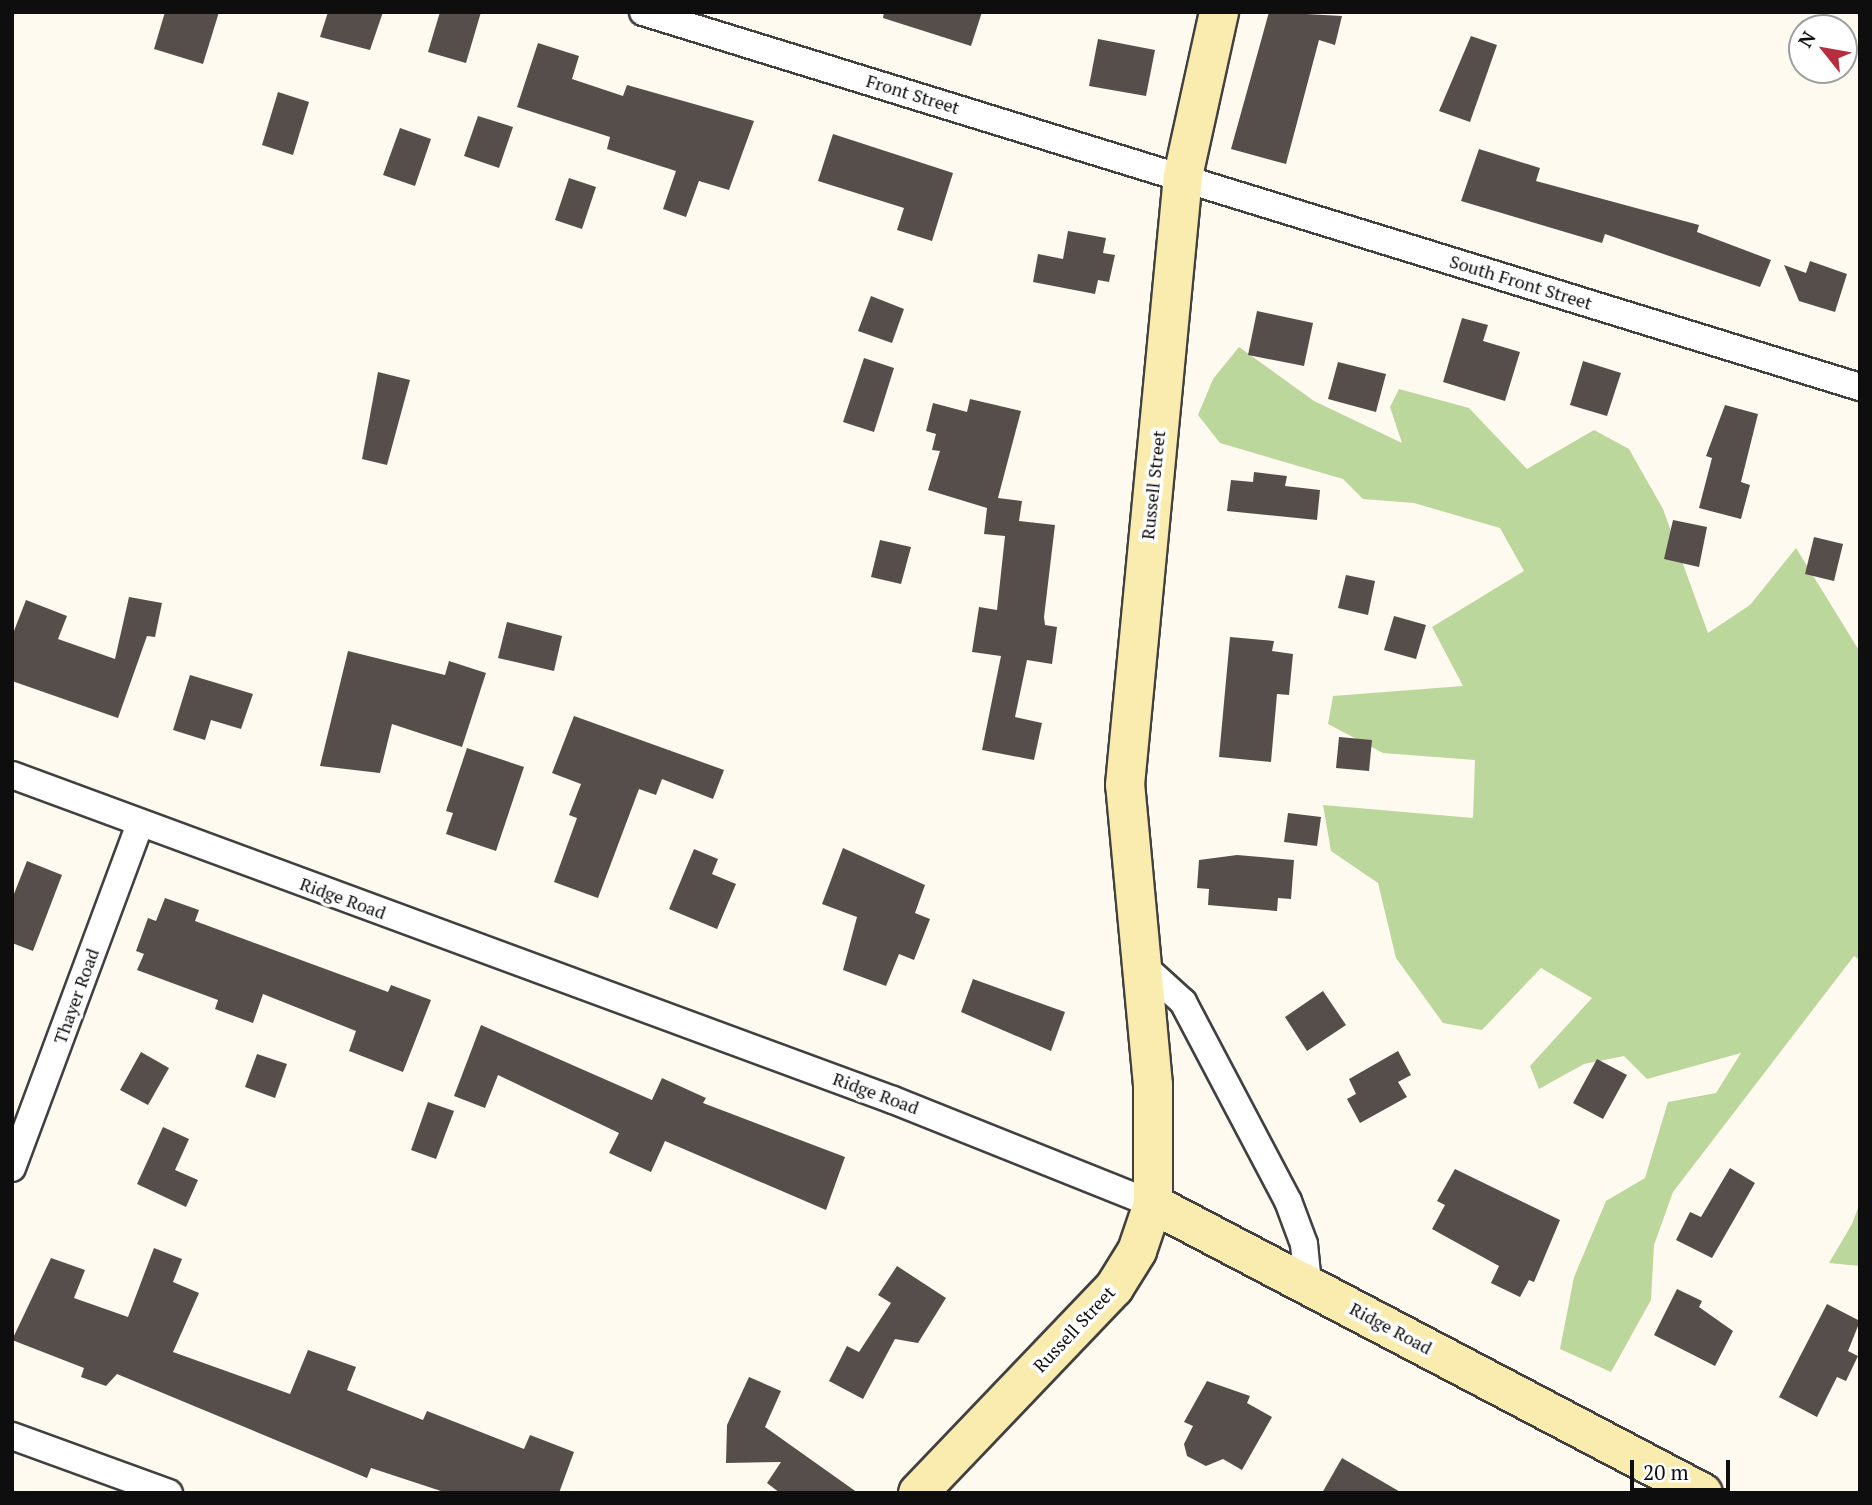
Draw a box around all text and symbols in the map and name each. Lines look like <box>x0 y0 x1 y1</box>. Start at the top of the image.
north arrow <box>1788 14 1858 84</box>
text: N <box>1792 26 1821 52</box>
street label: Front Street <box>864 70 962 118</box>
street label: South Front Street <box>1447 250 1595 314</box>
street label: Russell Street <box>1137 429 1169 541</box>
street label: Ridge Road <box>297 872 389 924</box>
street label: Thayer Road <box>49 945 103 1047</box>
street label: Ridge Road <box>830 1067 922 1119</box>
street label: Russell Street <box>1029 1282 1119 1376</box>
street label: Ridge Road <box>1346 1297 1436 1359</box>
scale bar <box>1634 1446 1734 1490</box>
text: 20 m <box>1643 1458 1689 1486</box>

